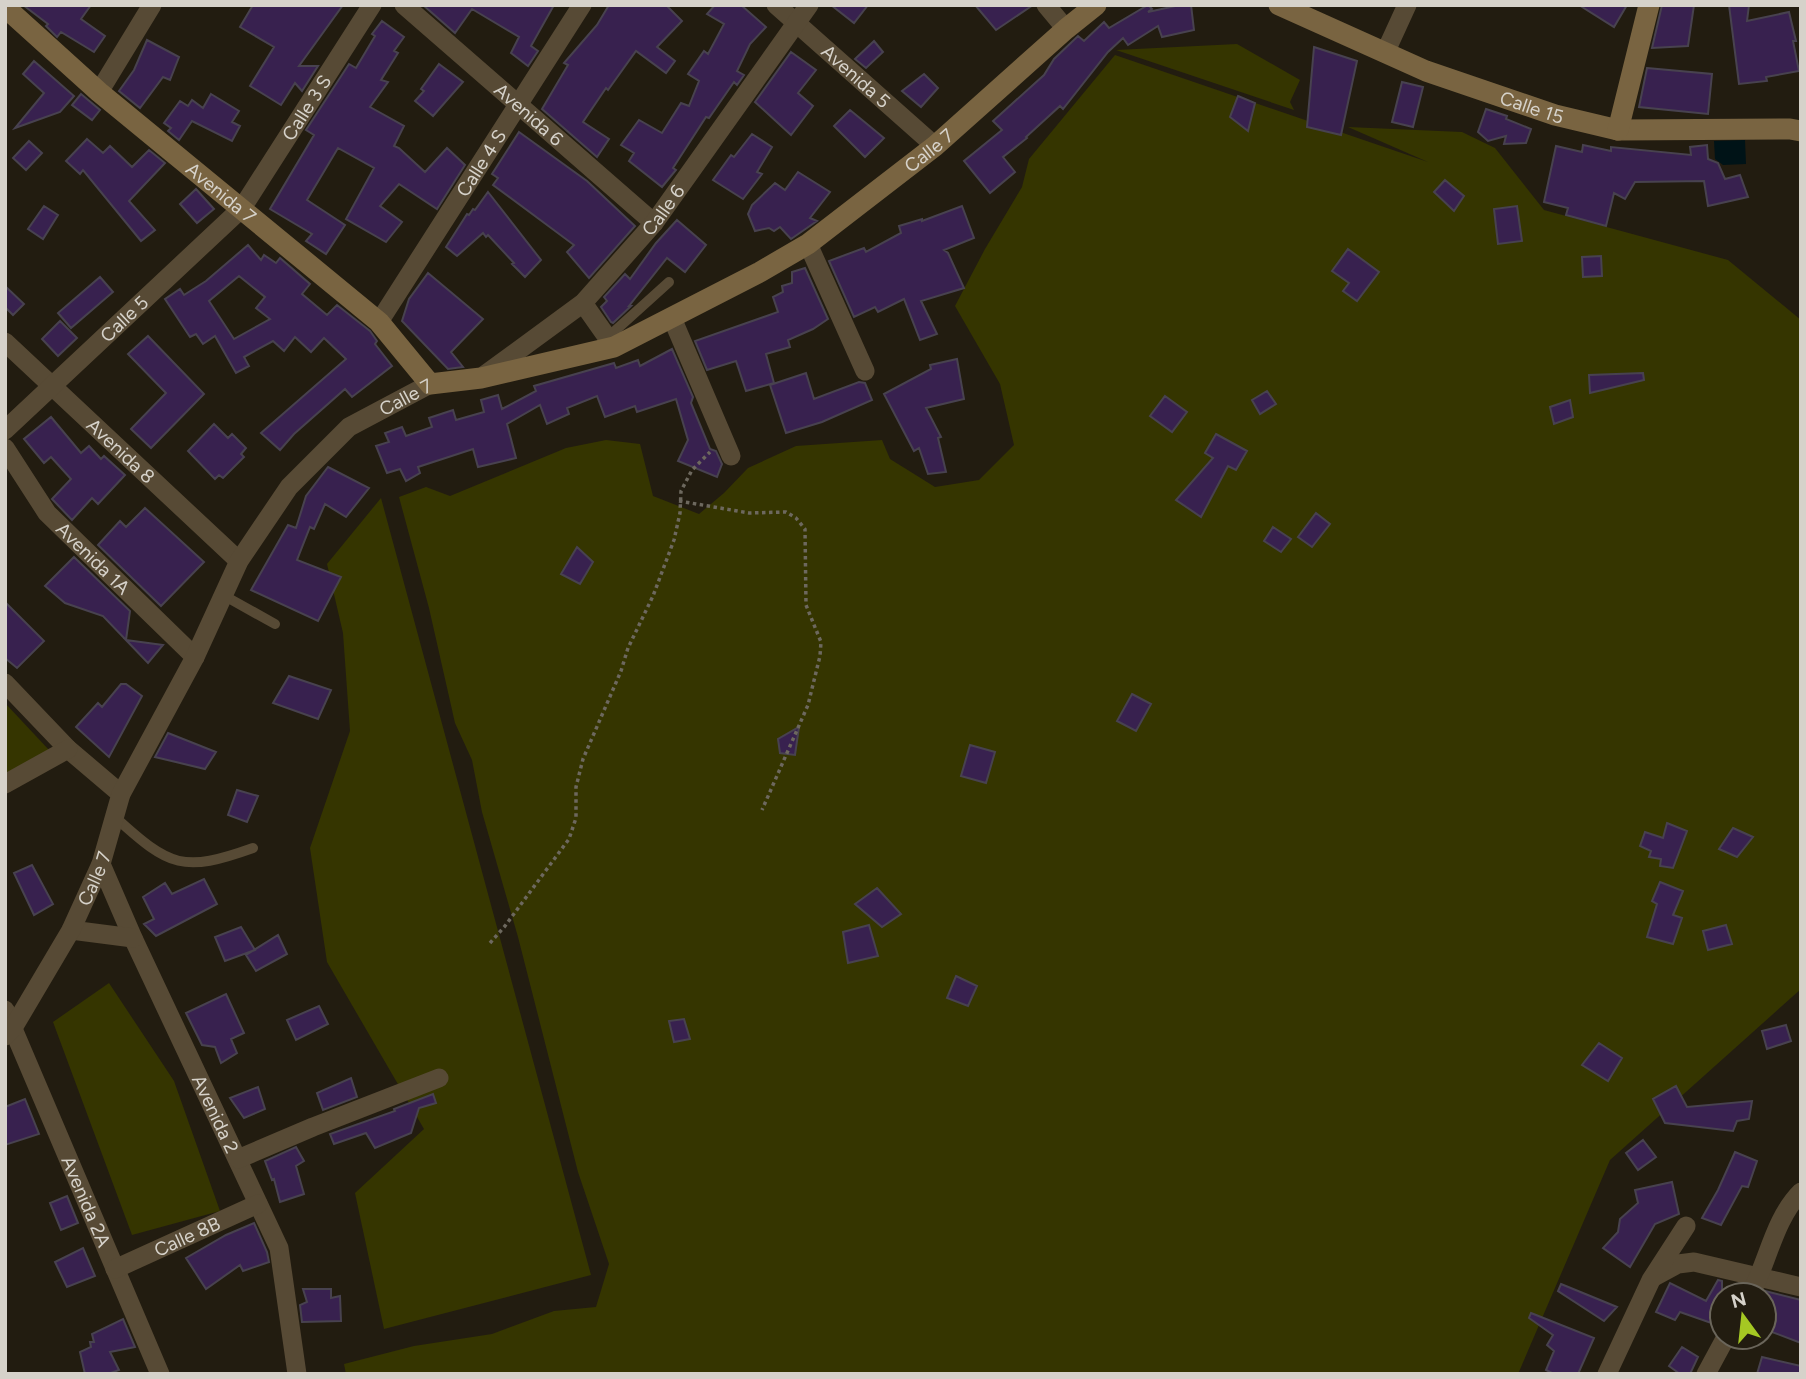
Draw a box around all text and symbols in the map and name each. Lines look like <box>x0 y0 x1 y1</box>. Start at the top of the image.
street label: Avenida 5 <box>817 40 895 113</box>
street label: Calle 3 S <box>277 71 336 145</box>
street label: Avenida 6 <box>490 78 568 151</box>
street label: Calle 15 <box>1497 86 1566 129</box>
street label: Calle 7 <box>900 124 959 177</box>
street label: Calle 4 S <box>451 125 511 201</box>
street label: Avenida 7 <box>181 157 261 228</box>
street label: Calle 6 <box>637 180 690 241</box>
street label: Calle 5 <box>95 291 153 347</box>
street label: Calle 7 <box>375 374 436 421</box>
street label: Avenida 8 <box>82 414 160 488</box>
street label: Avenida 1A <box>51 517 135 600</box>
street label: Calle 7 <box>73 849 116 909</box>
street label: Avenida 2 <box>187 1071 244 1157</box>
street label: Avenida 2A <box>56 1153 116 1251</box>
street label: Calle 8B <box>150 1212 224 1262</box>
north arrow <box>1708 1281 1778 1351</box>
text: N <box>1729 1287 1749 1313</box>

